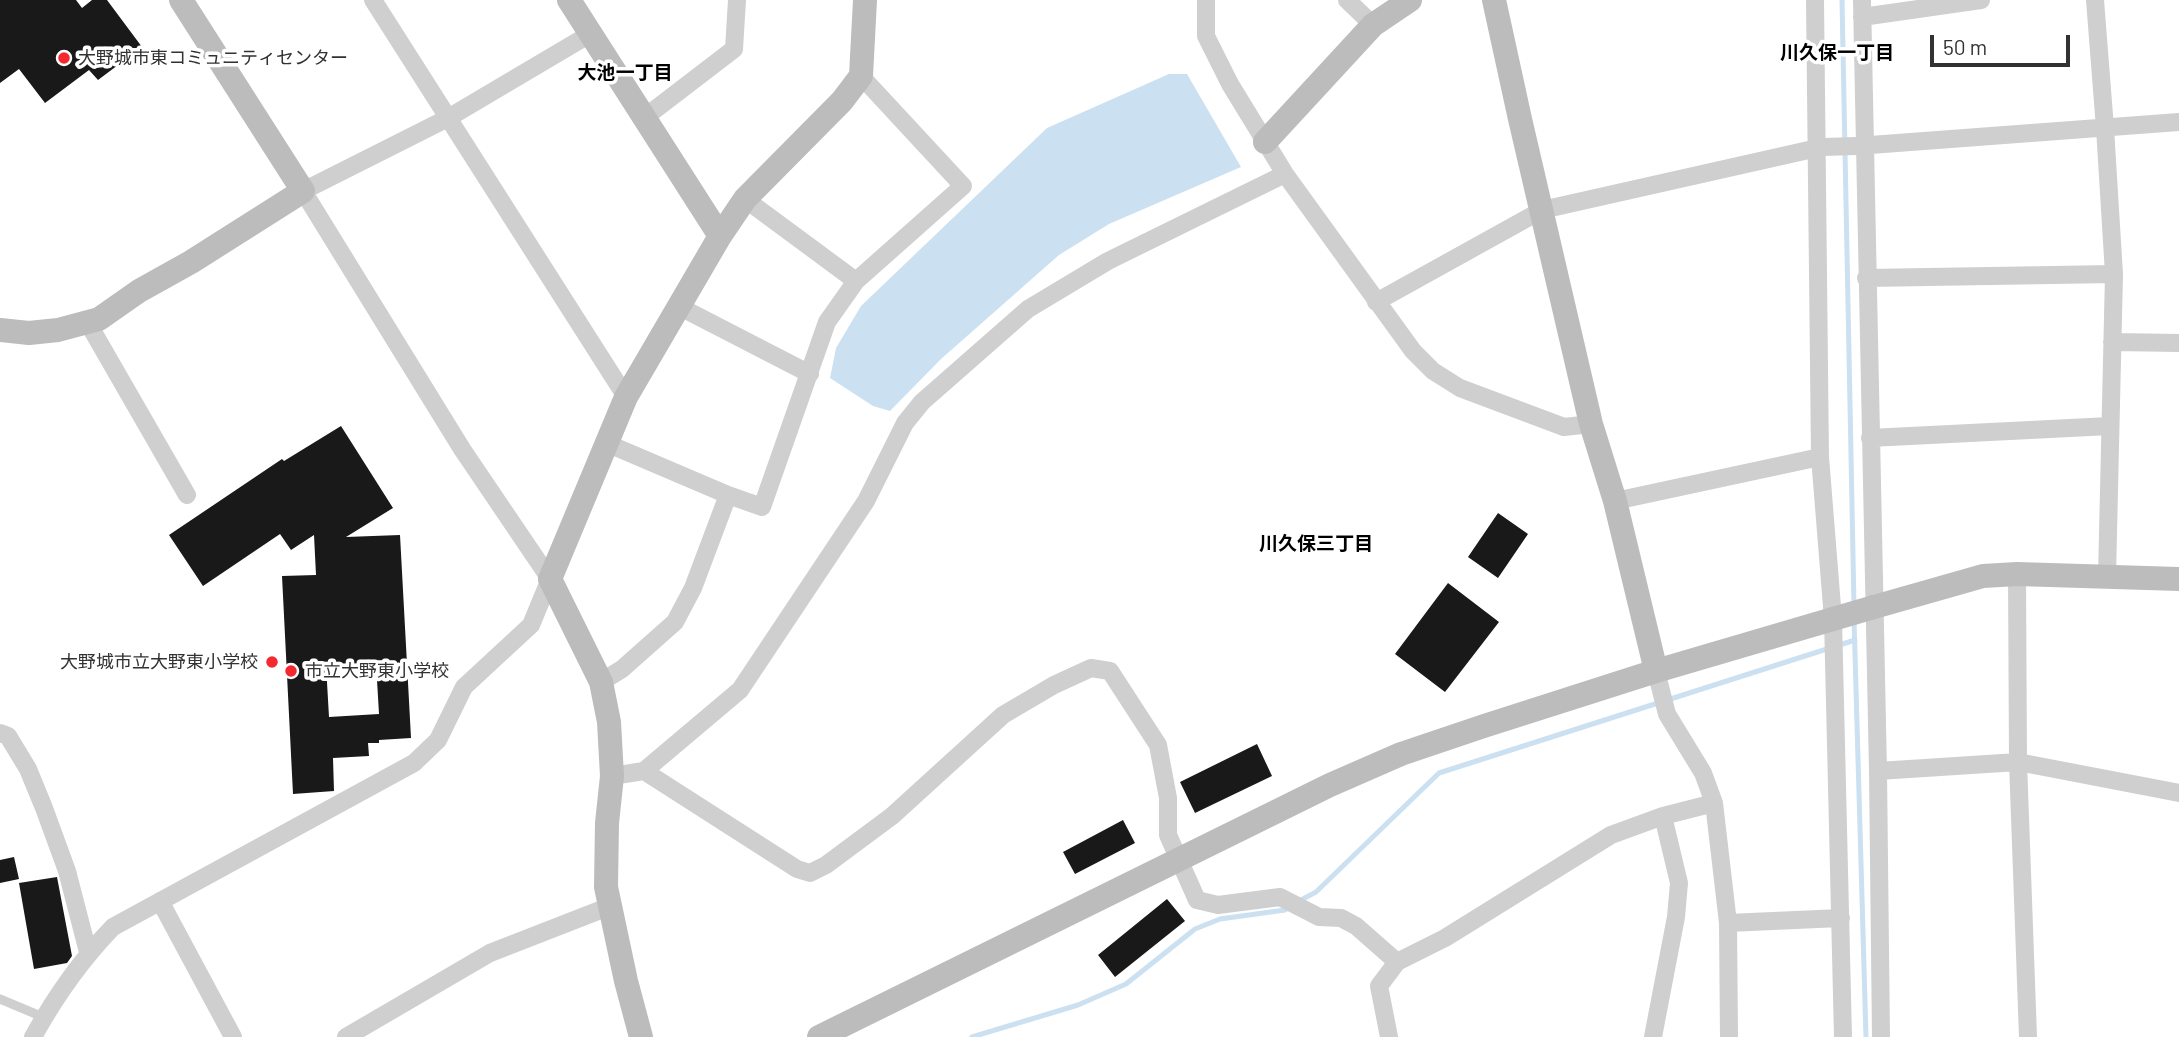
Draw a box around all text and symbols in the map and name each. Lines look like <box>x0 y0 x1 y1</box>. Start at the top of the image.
scale bar <box>1934 21 2074 65</box>
text: 50 m <box>1943 34 1987 59</box>
district label: 川久保一丁目 <box>1780 42 1894 64</box>
place label: 大野城市東コミュニティセンター <box>78 47 348 69</box>
marker: 大野城市東コミュニティセンター <box>56 50 72 66</box>
district label: 大池一丁目 <box>578 62 672 84</box>
district label: 川久保三丁目 <box>1259 533 1373 555</box>
place label: 大野城市立大野東小学校 <box>60 651 258 673</box>
marker: 大野城市立大野東小学校 <box>264 654 280 670</box>
place label: 市立大野東小学校 <box>305 660 449 682</box>
marker: 市立大野東小学校 <box>283 663 299 679</box>

